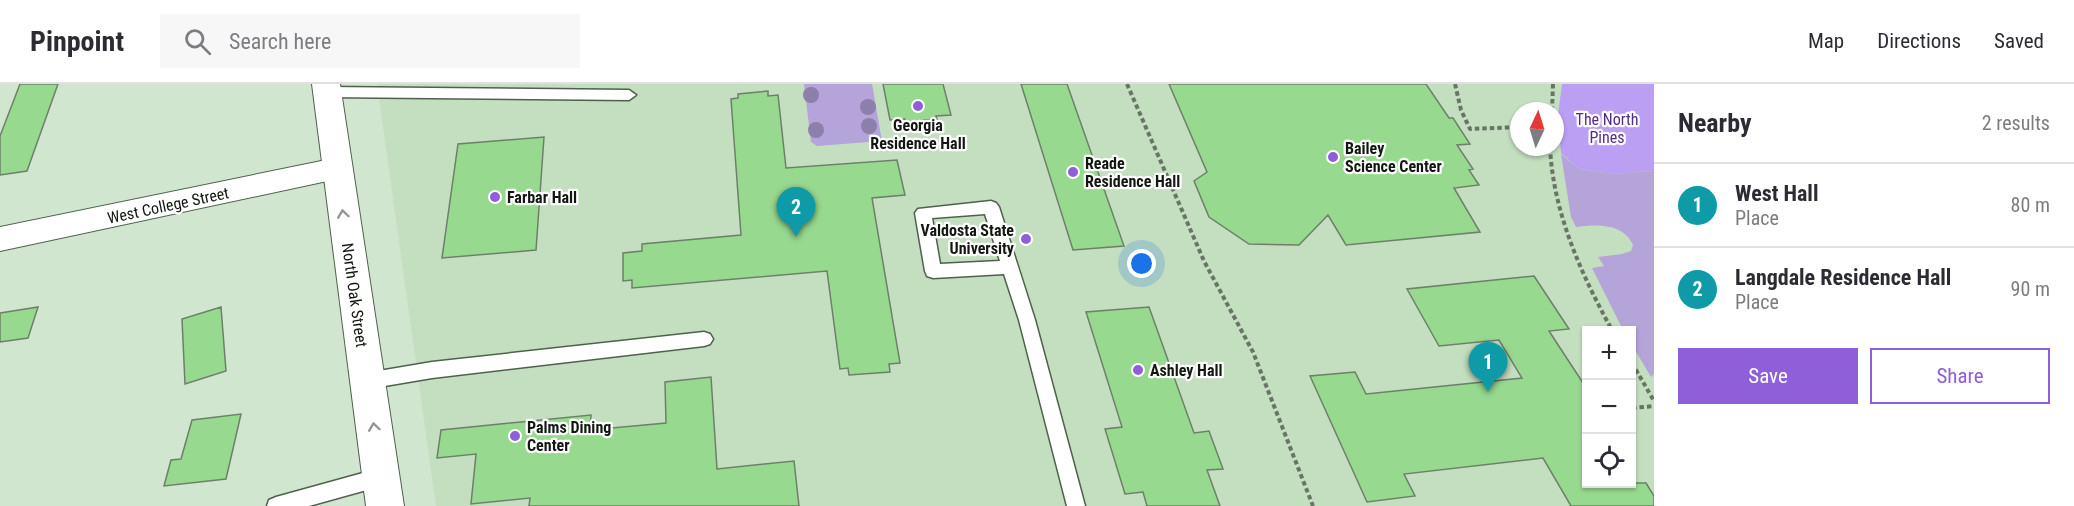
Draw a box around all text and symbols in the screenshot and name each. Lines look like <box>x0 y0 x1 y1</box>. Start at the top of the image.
search box <box>160 14 580 68</box>
text: Pinpoint <box>30 25 124 58</box>
icon: search <box>181 25 214 58</box>
text: Search here <box>229 29 331 54</box>
text: Map <box>1808 29 1844 53</box>
text: Directions <box>1877 29 1961 53</box>
text: Saved <box>1994 29 2044 53</box>
marker: Georgia Residence Hall <box>911 99 925 113</box>
north arrow <box>1510 102 1564 156</box>
text: Nearby <box>1678 108 1752 138</box>
park label: The North Pines <box>1576 110 1638 147</box>
text: 2 results <box>1982 111 2050 135</box>
place label: Georgia Residence Hall <box>870 116 966 153</box>
place label: Bailey Science Center <box>1345 139 1442 176</box>
marker: Bailey Science Center <box>1326 150 1340 164</box>
place label: Reade Residence Hall <box>1085 154 1180 191</box>
marker: Reade Residence Hall <box>1066 165 1080 179</box>
text: West Hall <box>1735 181 1818 206</box>
street label: West College Street <box>106 183 231 228</box>
place label: Farbar Hall <box>507 188 577 207</box>
pin: 2 <box>776 188 816 237</box>
marker: Farbar Hall <box>488 190 502 204</box>
text: 1 <box>1692 193 1703 217</box>
text: 80 m <box>2011 193 2050 217</box>
text: Place <box>1735 206 1779 230</box>
one-way arrow <box>337 209 349 218</box>
place label: Valdosta State University <box>921 221 1014 258</box>
marker: Valdosta State University <box>1019 232 1033 246</box>
street label: North Oak Street <box>338 242 371 349</box>
your location <box>1127 249 1156 278</box>
text: Langdale Residence Hall <box>1735 265 1951 290</box>
text: 2 <box>1692 277 1703 301</box>
text: 90 m <box>2011 277 2050 301</box>
text: Place <box>1735 290 1779 314</box>
map controls <box>1582 326 1636 488</box>
button: + <box>1582 326 1636 380</box>
pin: 1 <box>1468 342 1508 392</box>
button: Save <box>1678 348 1858 404</box>
button: Share <box>1870 348 2050 404</box>
place label: Ashley Hall <box>1150 361 1223 380</box>
marker: Ashley Hall <box>1131 363 1145 377</box>
button: − <box>1582 380 1636 434</box>
place label: Palms Dining Center <box>527 418 611 455</box>
one-way arrow <box>368 423 380 432</box>
marker: Palms Dining Center <box>508 429 522 443</box>
button: locate <box>1582 434 1636 488</box>

